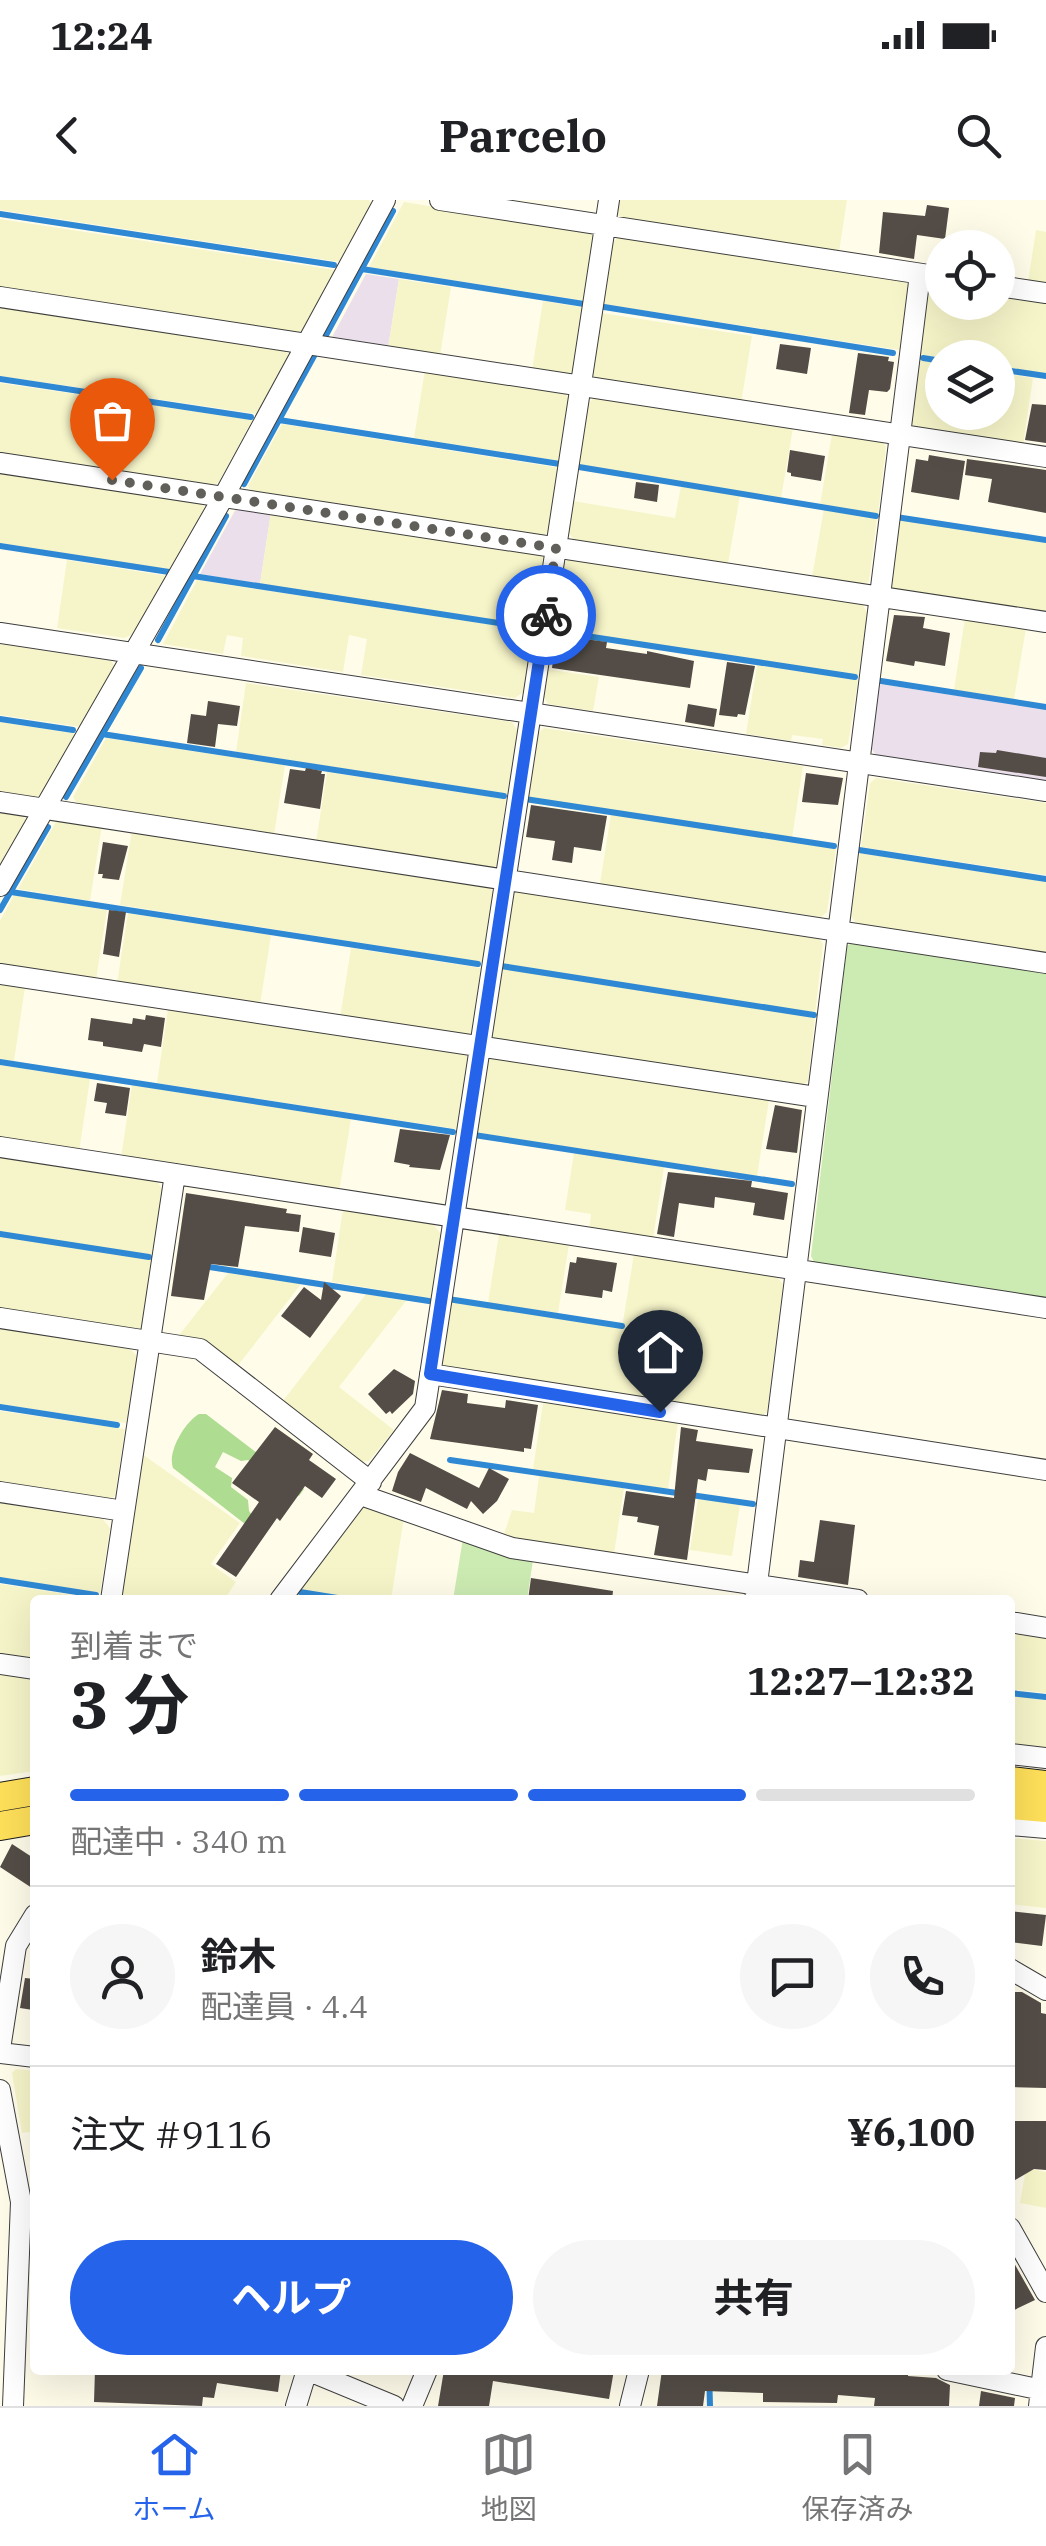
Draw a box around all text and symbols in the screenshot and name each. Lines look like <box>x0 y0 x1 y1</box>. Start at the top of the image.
text: 12:24 <box>50 11 153 60</box>
text: Parcelo <box>439 106 607 164</box>
icon: back <box>40 108 95 163</box>
icon: search <box>951 108 1006 163</box>
map controls <box>925 230 1015 430</box>
button: locate <box>925 230 1015 320</box>
button: layers <box>925 340 1015 430</box>
pin <box>70 378 155 481</box>
icon: bag <box>85 393 140 448</box>
courier <box>496 565 596 665</box>
icon: bike <box>519 588 574 643</box>
pin <box>618 1310 703 1413</box>
icon: home <box>633 1325 688 1380</box>
text: 到着まで <box>70 1624 198 1666</box>
text: 12:27–12:32 <box>747 1656 975 1705</box>
text: 3 分 <box>70 1661 189 1746</box>
text: 配達中 · 340 m <box>70 1820 287 1862</box>
button: person <box>70 1924 175 2029</box>
button: chat <box>740 1924 845 2029</box>
button: phone <box>870 1924 975 2029</box>
text: 鈴木 <box>200 1931 276 1980</box>
text: 配達員 · 4.4 <box>200 1985 368 2027</box>
text: ¥6,100 <box>847 2107 975 2156</box>
text: 注文 #9116 <box>70 2109 272 2158</box>
button: ヘルプ <box>70 2240 513 2355</box>
button: 共有 <box>533 2240 975 2355</box>
tab: ホーム <box>132 2427 216 2527</box>
tab: 地図 <box>481 2427 537 2527</box>
tab: 保存済み <box>801 2427 914 2527</box>

